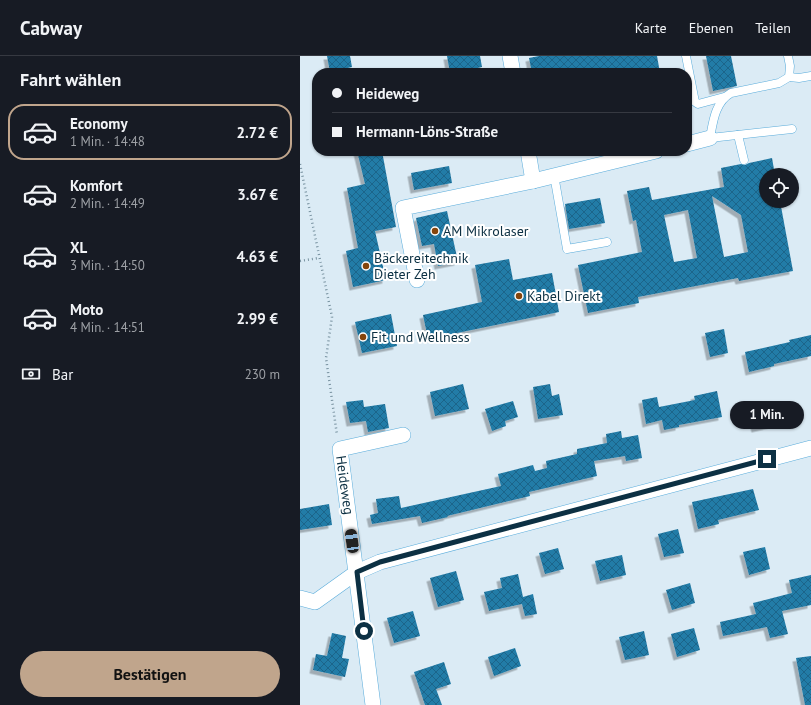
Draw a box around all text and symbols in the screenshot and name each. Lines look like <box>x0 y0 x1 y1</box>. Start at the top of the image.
text: Cabway <box>20 16 82 40</box>
text: Karte <box>635 19 667 37</box>
text: Ebenen <box>689 19 733 37</box>
text: Teilen <box>755 19 791 37</box>
text: Fahrt wählen <box>20 68 121 91</box>
text: Heideweg <box>356 84 419 103</box>
icon: car <box>22 114 58 150</box>
text: Economy <box>70 114 128 133</box>
text: Hermann-Löns-Straße <box>356 122 498 141</box>
text: 2.72 € <box>236 123 278 142</box>
text: 1 Min. · 14:48 <box>70 133 145 150</box>
map controls <box>759 168 799 208</box>
button: locate <box>759 168 799 208</box>
icon: car <box>22 176 58 212</box>
text: Komfort <box>70 176 122 195</box>
text: 3.67 € <box>237 185 278 204</box>
text: 2 Min. · 14:49 <box>70 195 145 212</box>
place label: AM Mikrolaser <box>443 222 529 240</box>
marker: AM Mikrolaser <box>430 226 440 236</box>
icon: car <box>22 238 58 274</box>
text: XL <box>70 238 87 257</box>
text: 4.63 € <box>236 247 278 266</box>
place label: Bäckereitechnik Dieter Zeh <box>374 249 469 283</box>
text: 3 Min. · 14:50 <box>70 257 145 274</box>
marker: Bäckereitechnik Dieter Zeh <box>361 261 371 271</box>
place label: Kabel Direkt <box>527 287 601 305</box>
marker: Kabel Direkt <box>514 291 524 301</box>
icon: car <box>22 300 58 336</box>
text: Moto <box>70 300 103 319</box>
text: 2.99 € <box>236 309 278 328</box>
text: 4 Min. · 14:51 <box>70 319 145 336</box>
place label: Fit und Wellness <box>371 328 470 346</box>
marker: Fit und Wellness <box>358 332 368 342</box>
icon: cash <box>20 363 42 385</box>
text: Bar <box>52 365 73 384</box>
text: 230 m <box>245 366 280 383</box>
callout: 1 Min. <box>730 401 804 429</box>
text: 1 Min. <box>750 406 784 423</box>
route end <box>758 450 776 468</box>
street label: Heideweg <box>332 454 358 516</box>
car <box>344 528 360 554</box>
route start <box>355 622 373 640</box>
button: Bestätigen <box>20 651 280 697</box>

